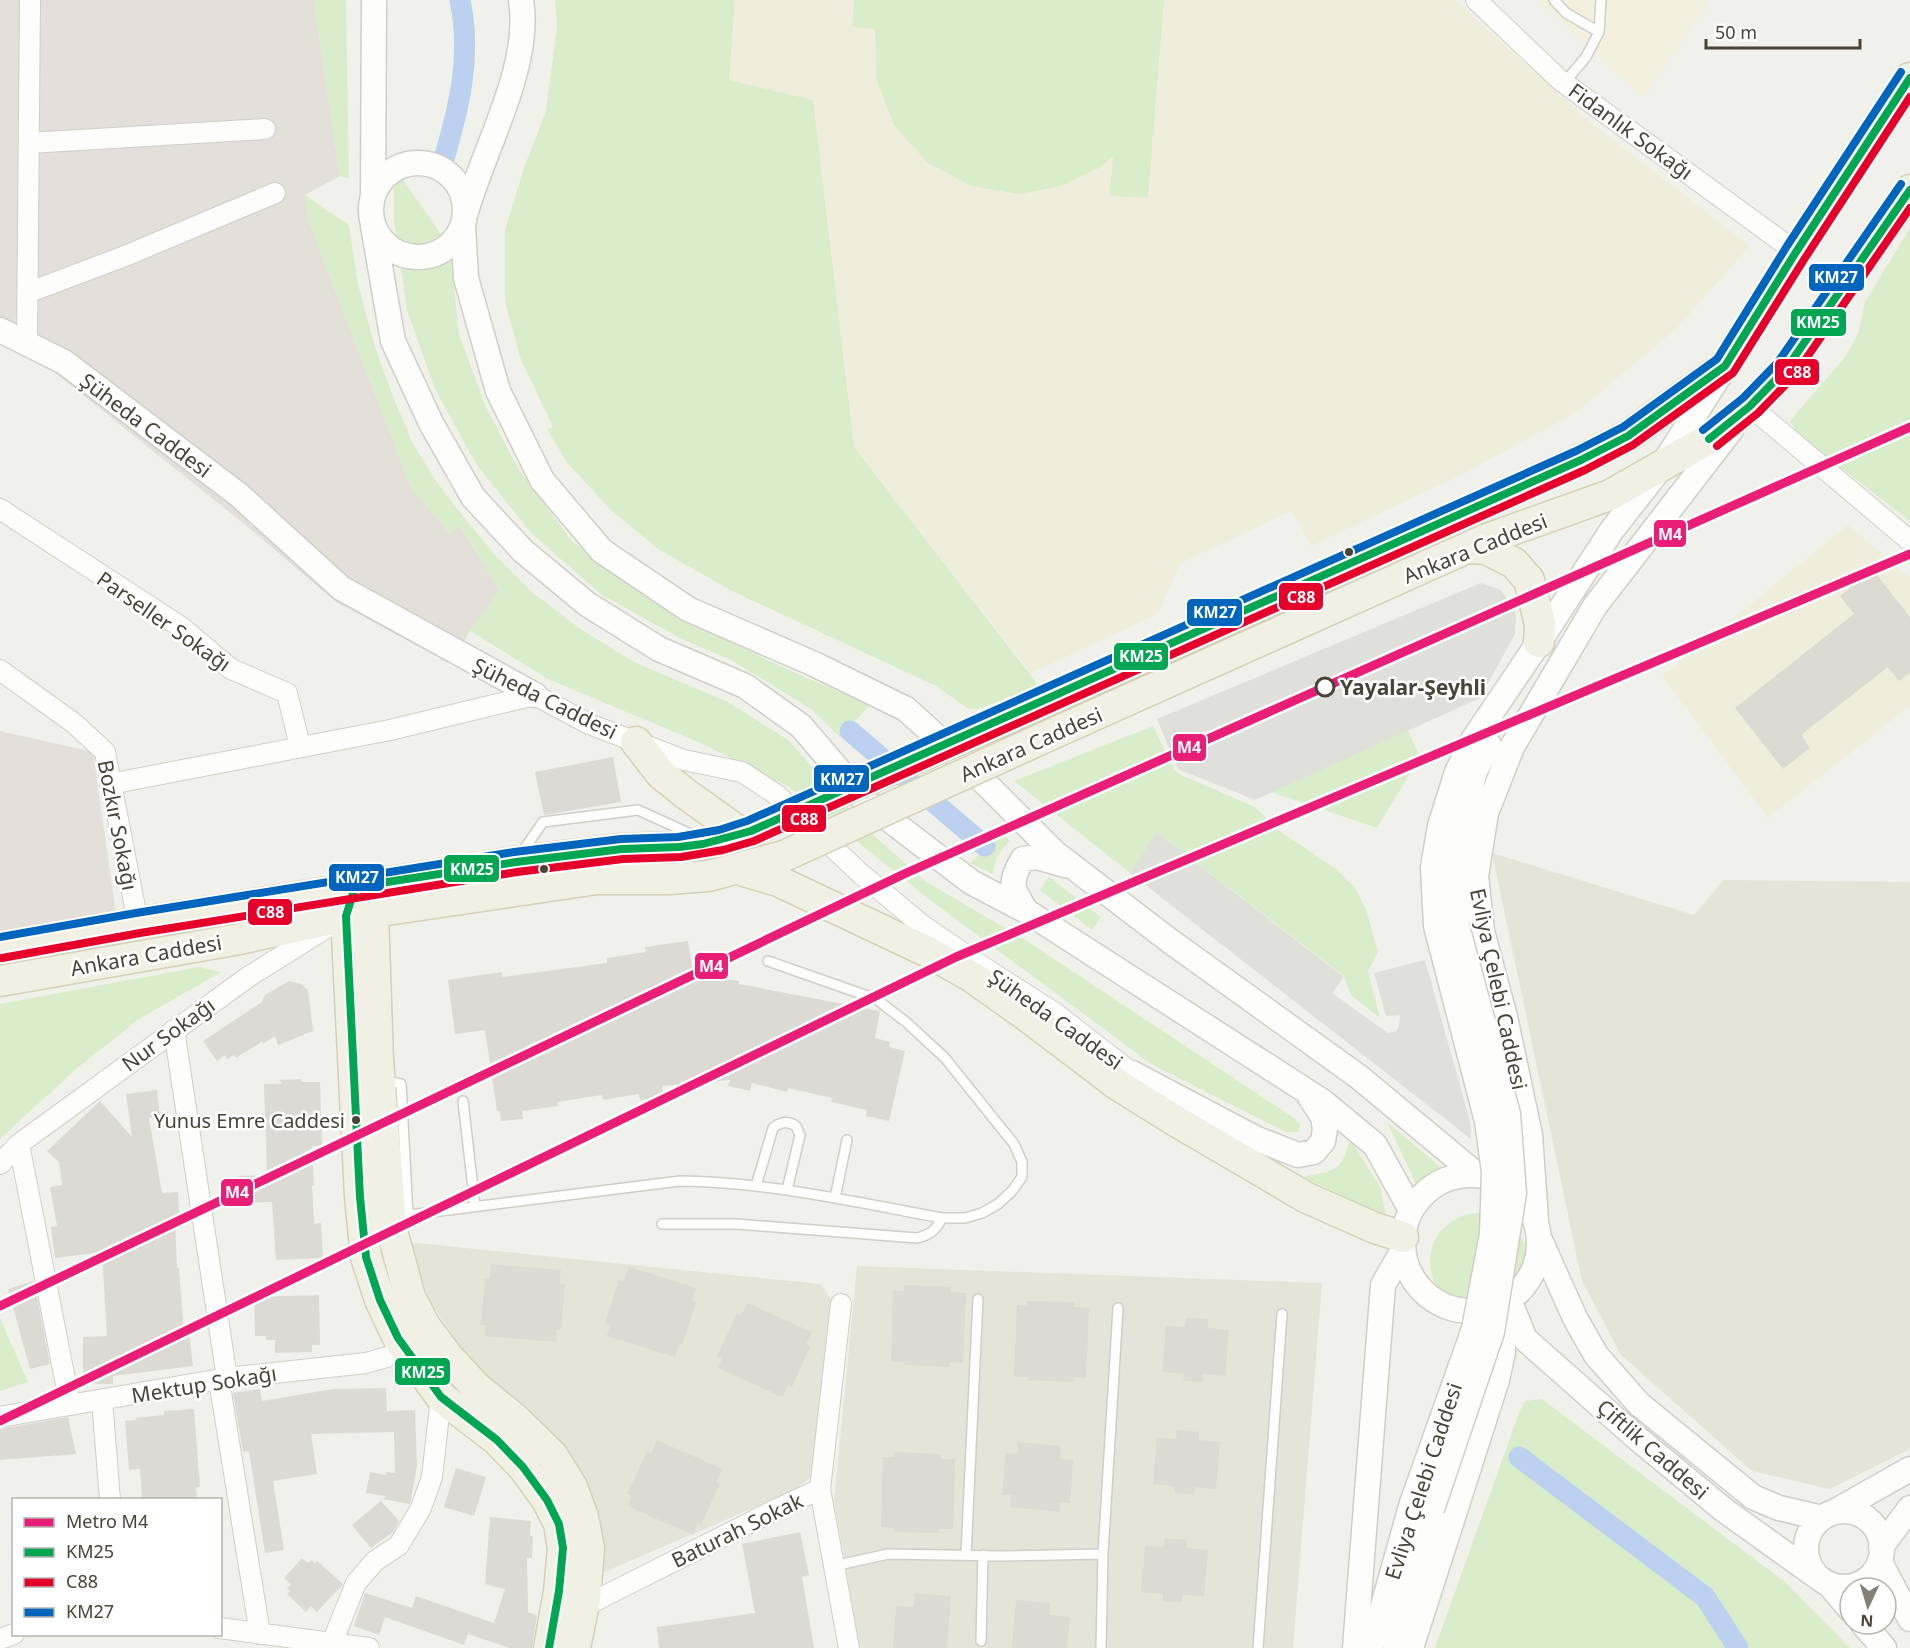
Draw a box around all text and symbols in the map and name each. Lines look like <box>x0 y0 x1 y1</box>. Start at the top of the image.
scale bar <box>1706 12 1860 50</box>
text: 50 m <box>1715 20 1757 44</box>
street label: Fidanlık Sokağı <box>1563 76 1699 186</box>
line badge: KM27 <box>1808 263 1865 292</box>
text: KM27 <box>1814 266 1858 288</box>
line badge: KM25 <box>1790 308 1847 337</box>
text: KM25 <box>1796 311 1840 333</box>
line badge: C88 <box>1774 358 1820 386</box>
text: C88 <box>1783 361 1811 383</box>
street label: Şüheda Caddesi <box>75 366 217 484</box>
street label: Ankara Caddesi <box>1399 506 1551 590</box>
line badge: M4 <box>1653 519 1687 548</box>
text: M4 <box>1658 523 1682 545</box>
unlabelled marker <box>1343 546 1355 558</box>
street label: Parseller Sokağı <box>91 564 237 678</box>
line badge: C88 <box>1278 582 1324 611</box>
text: C88 <box>1287 586 1315 608</box>
line badge: KM27 <box>1186 598 1243 627</box>
text: KM27 <box>1193 601 1237 623</box>
line badge: KM25 <box>1113 642 1169 671</box>
text: KM25 <box>1119 645 1163 667</box>
street label: Şüheda Caddesi <box>468 651 622 745</box>
place label: Yayalar-Şeyhli <box>1340 673 1486 701</box>
marker: Yayalar-Şeyhli <box>1315 677 1335 697</box>
street label: Ankara Caddesi <box>955 700 1107 788</box>
line badge: M4 <box>1172 733 1207 762</box>
text: M4 <box>1177 736 1201 758</box>
street label: Bozkır Sokağı <box>92 757 144 893</box>
line badge: KM27 <box>813 764 870 793</box>
text: KM27 <box>820 768 864 790</box>
line badge: C88 <box>781 804 827 833</box>
text: C88 <box>790 808 818 830</box>
line badge: KM25 <box>443 854 500 883</box>
text: KM25 <box>450 858 494 880</box>
line badge: KM27 <box>328 863 385 892</box>
unlabelled marker <box>538 863 550 875</box>
text: KM27 <box>335 866 379 888</box>
street label: Evliya Çelebi Caddesi <box>1464 886 1534 1092</box>
line badge: C88 <box>247 898 293 926</box>
text: C88 <box>256 901 284 923</box>
street label: Ankara Caddesi <box>68 928 224 982</box>
line badge: M4 <box>694 952 729 980</box>
text: M4 <box>699 955 723 977</box>
street label: Şüheda Caddesi <box>983 962 1129 1076</box>
street label: Nur Sokağı <box>116 991 220 1077</box>
place label: Yunus Emre Caddesi <box>154 1107 345 1134</box>
marker: Yunus Emre Caddesi <box>350 1114 362 1126</box>
line badge: M4 <box>220 1178 254 1207</box>
text: M4 <box>225 1181 249 1203</box>
line badge: KM25 <box>394 1357 451 1386</box>
street label: Mektup Sokağı <box>129 1359 279 1409</box>
text: KM25 <box>401 1361 445 1383</box>
street label: Evliya Çelebi Caddesi <box>1378 1379 1468 1583</box>
street label: Çiftlik Caddesi <box>1591 1393 1715 1505</box>
street label: Baturah Sokak <box>667 1486 808 1574</box>
legend <box>12 1498 222 1636</box>
text: Metro M4 <box>66 1509 148 1533</box>
text: KM25 <box>66 1539 114 1563</box>
text: C88 <box>66 1569 98 1593</box>
north arrow <box>1838 1576 1898 1636</box>
text: KM27 <box>66 1599 114 1623</box>
text: N <box>1860 1610 1874 1632</box>

